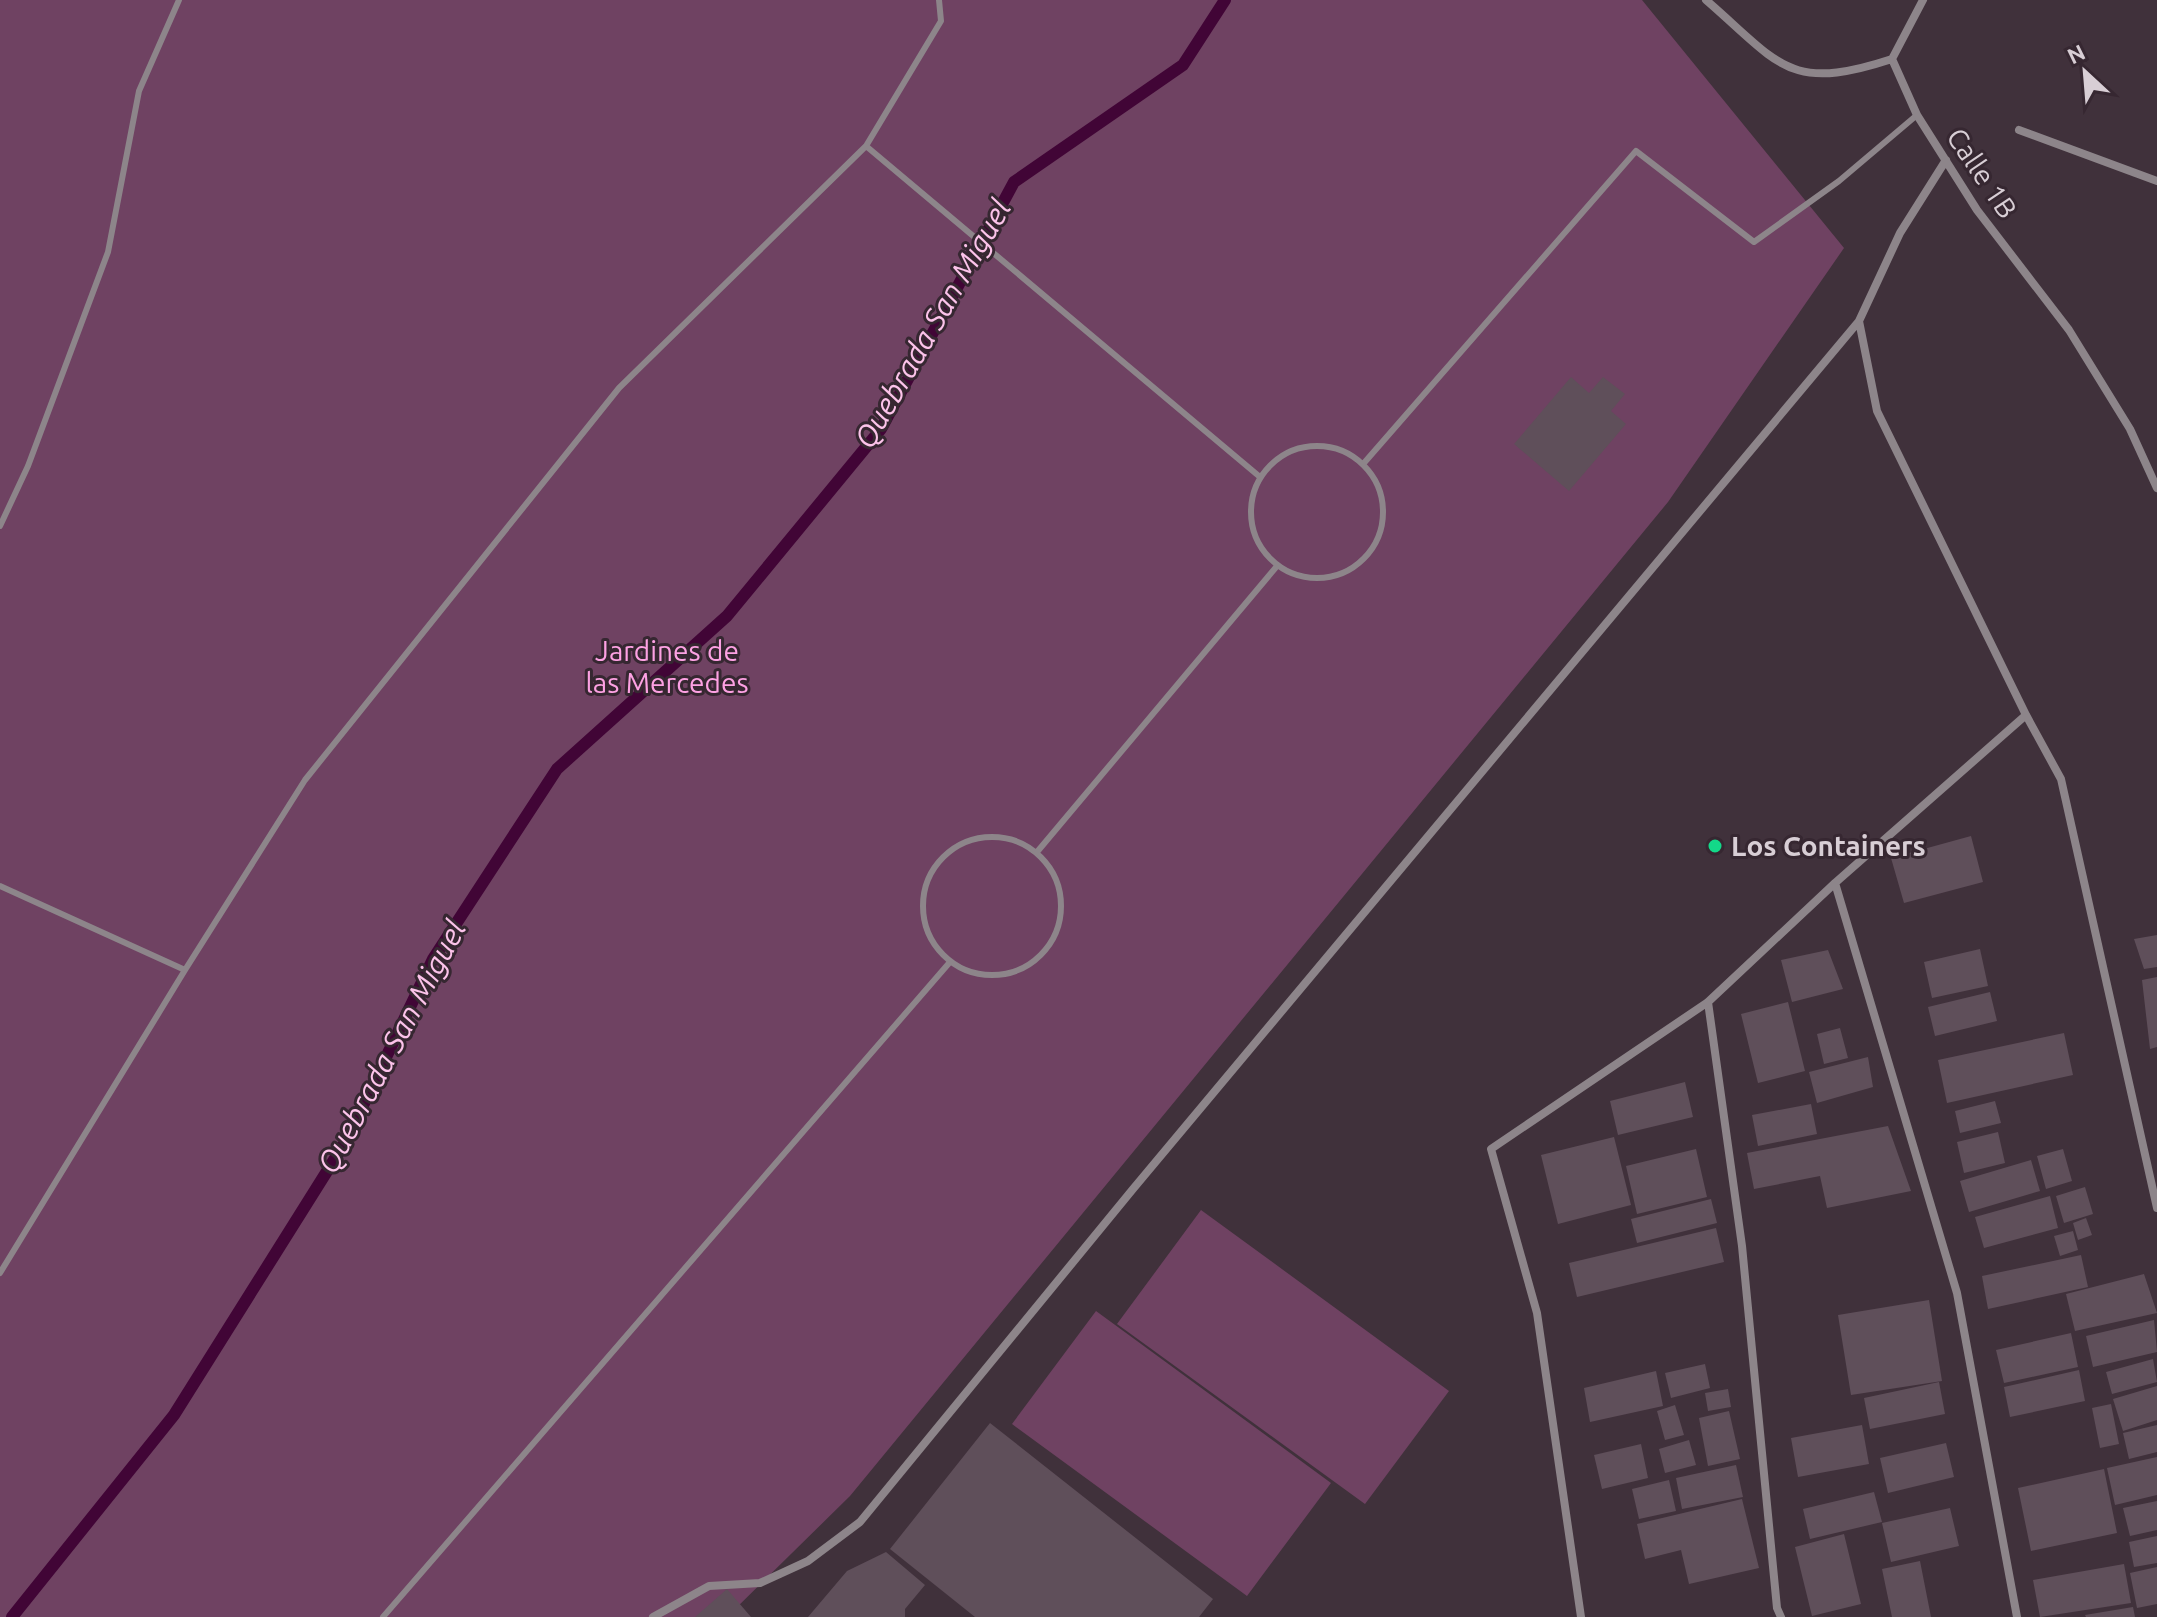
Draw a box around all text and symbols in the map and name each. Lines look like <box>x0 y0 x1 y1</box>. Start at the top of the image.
north arrow <box>2045 32 2125 112</box>
text: N <box>2063 39 2089 68</box>
street label: Calle 1B <box>1941 122 2024 224</box>
water label: Quebrada San Miguel <box>847 193 1018 454</box>
park label: Jardines de las Mercedes <box>585 635 749 698</box>
place label: Los Containers <box>1731 830 1926 861</box>
marker: Los Containers <box>1706 837 1724 855</box>
water label: Quebrada San Miguel <box>310 914 473 1179</box>

